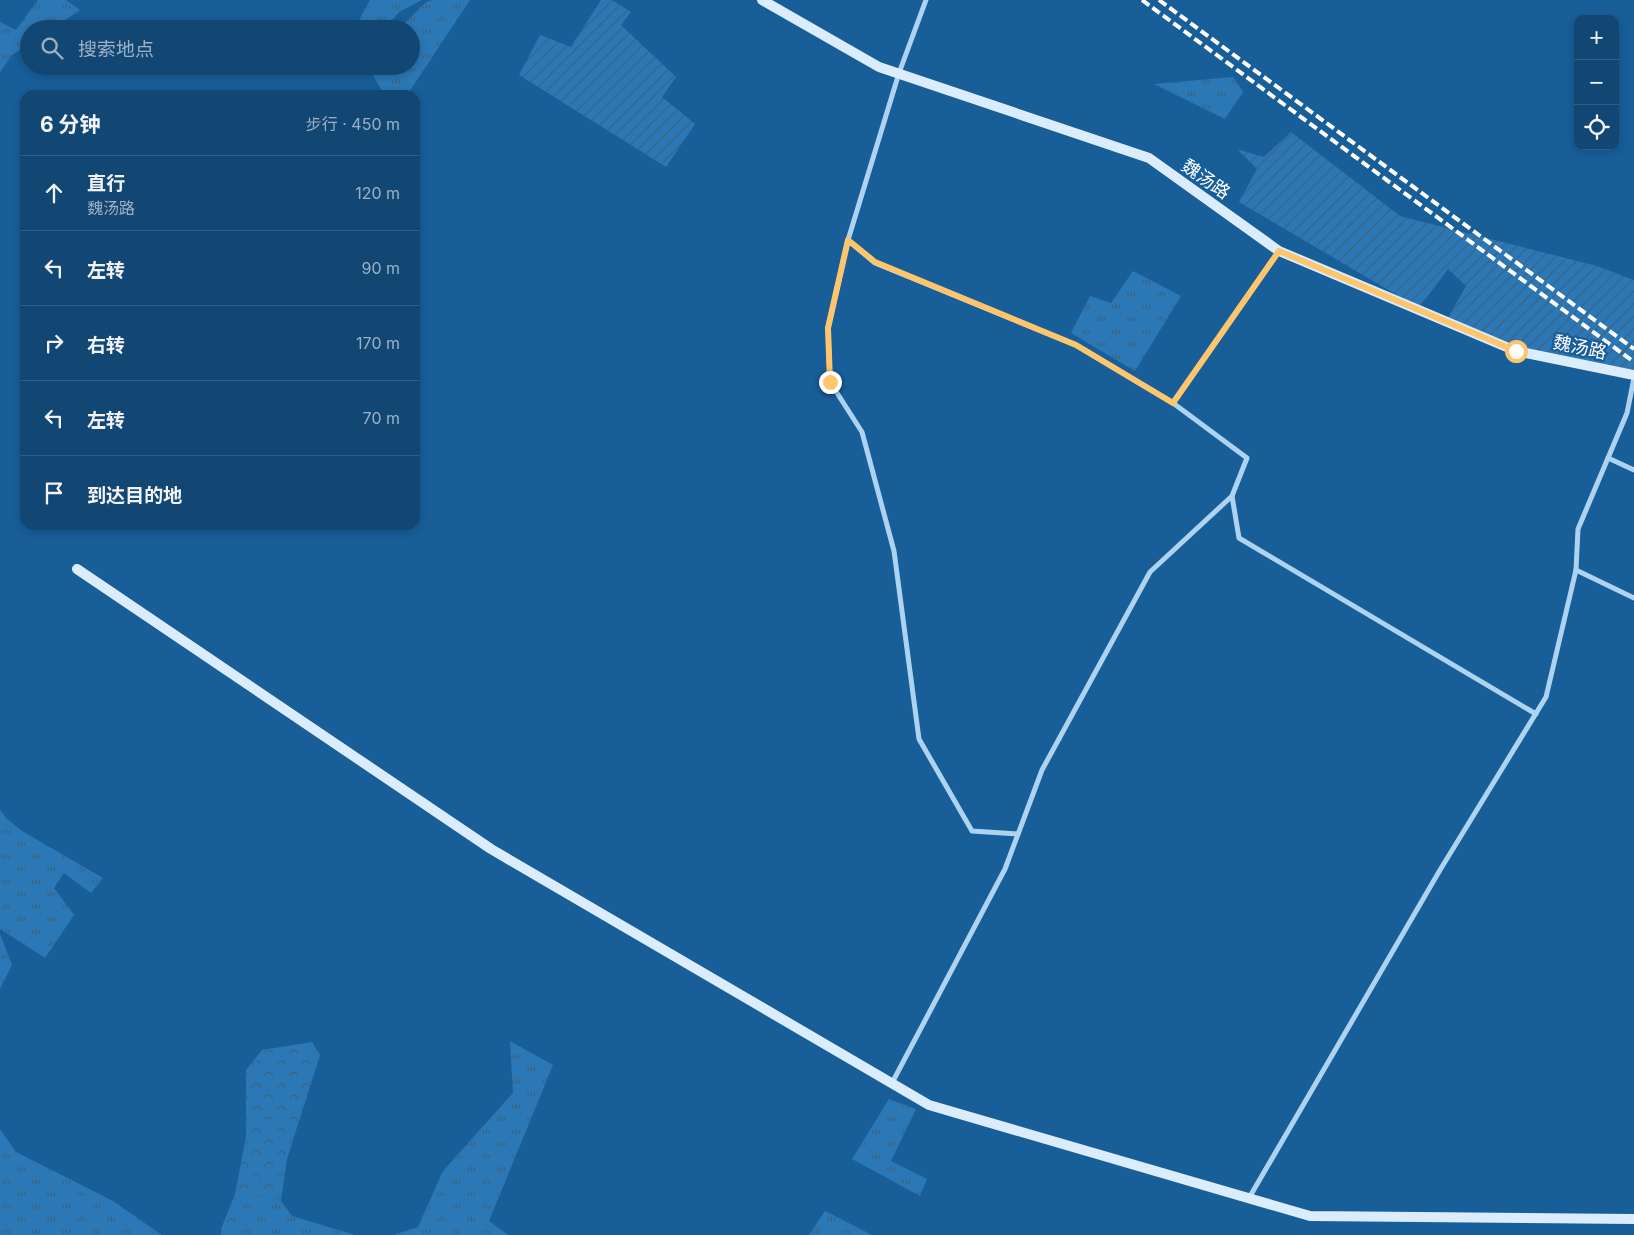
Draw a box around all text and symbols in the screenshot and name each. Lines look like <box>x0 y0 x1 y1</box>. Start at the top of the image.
map controls <box>1574 15 1619 150</box>
button: + <box>1574 15 1619 60</box>
search box <box>20 20 420 75</box>
icon: search <box>38 34 66 62</box>
text: 搜索地点 <box>78 38 154 61</box>
button: − <box>1574 60 1619 105</box>
button: locate <box>1574 105 1619 150</box>
text: 6 分钟 <box>40 112 101 137</box>
text: 步行 · 450 m <box>306 114 400 134</box>
street label: 魏汤路 <box>1178 155 1234 203</box>
text: 直行 <box>87 172 125 195</box>
icon: ahead <box>40 179 68 207</box>
text: 120 m <box>355 183 400 203</box>
text: 魏汤路 <box>87 198 135 218</box>
icon: left <box>40 254 68 282</box>
text: 90 m <box>361 258 400 278</box>
text: 左转 <box>87 259 125 282</box>
icon: right <box>40 329 68 357</box>
street label: 魏汤路 <box>1551 331 1609 363</box>
text: 170 m <box>356 333 400 353</box>
text: 右转 <box>87 334 125 357</box>
route start <box>1505 340 1528 363</box>
route end <box>819 371 842 394</box>
icon: left <box>40 404 68 432</box>
text: 70 m <box>363 408 400 428</box>
text: 左转 <box>87 409 125 432</box>
icon: arrive <box>40 479 68 507</box>
text: 到达目的地 <box>87 484 182 507</box>

